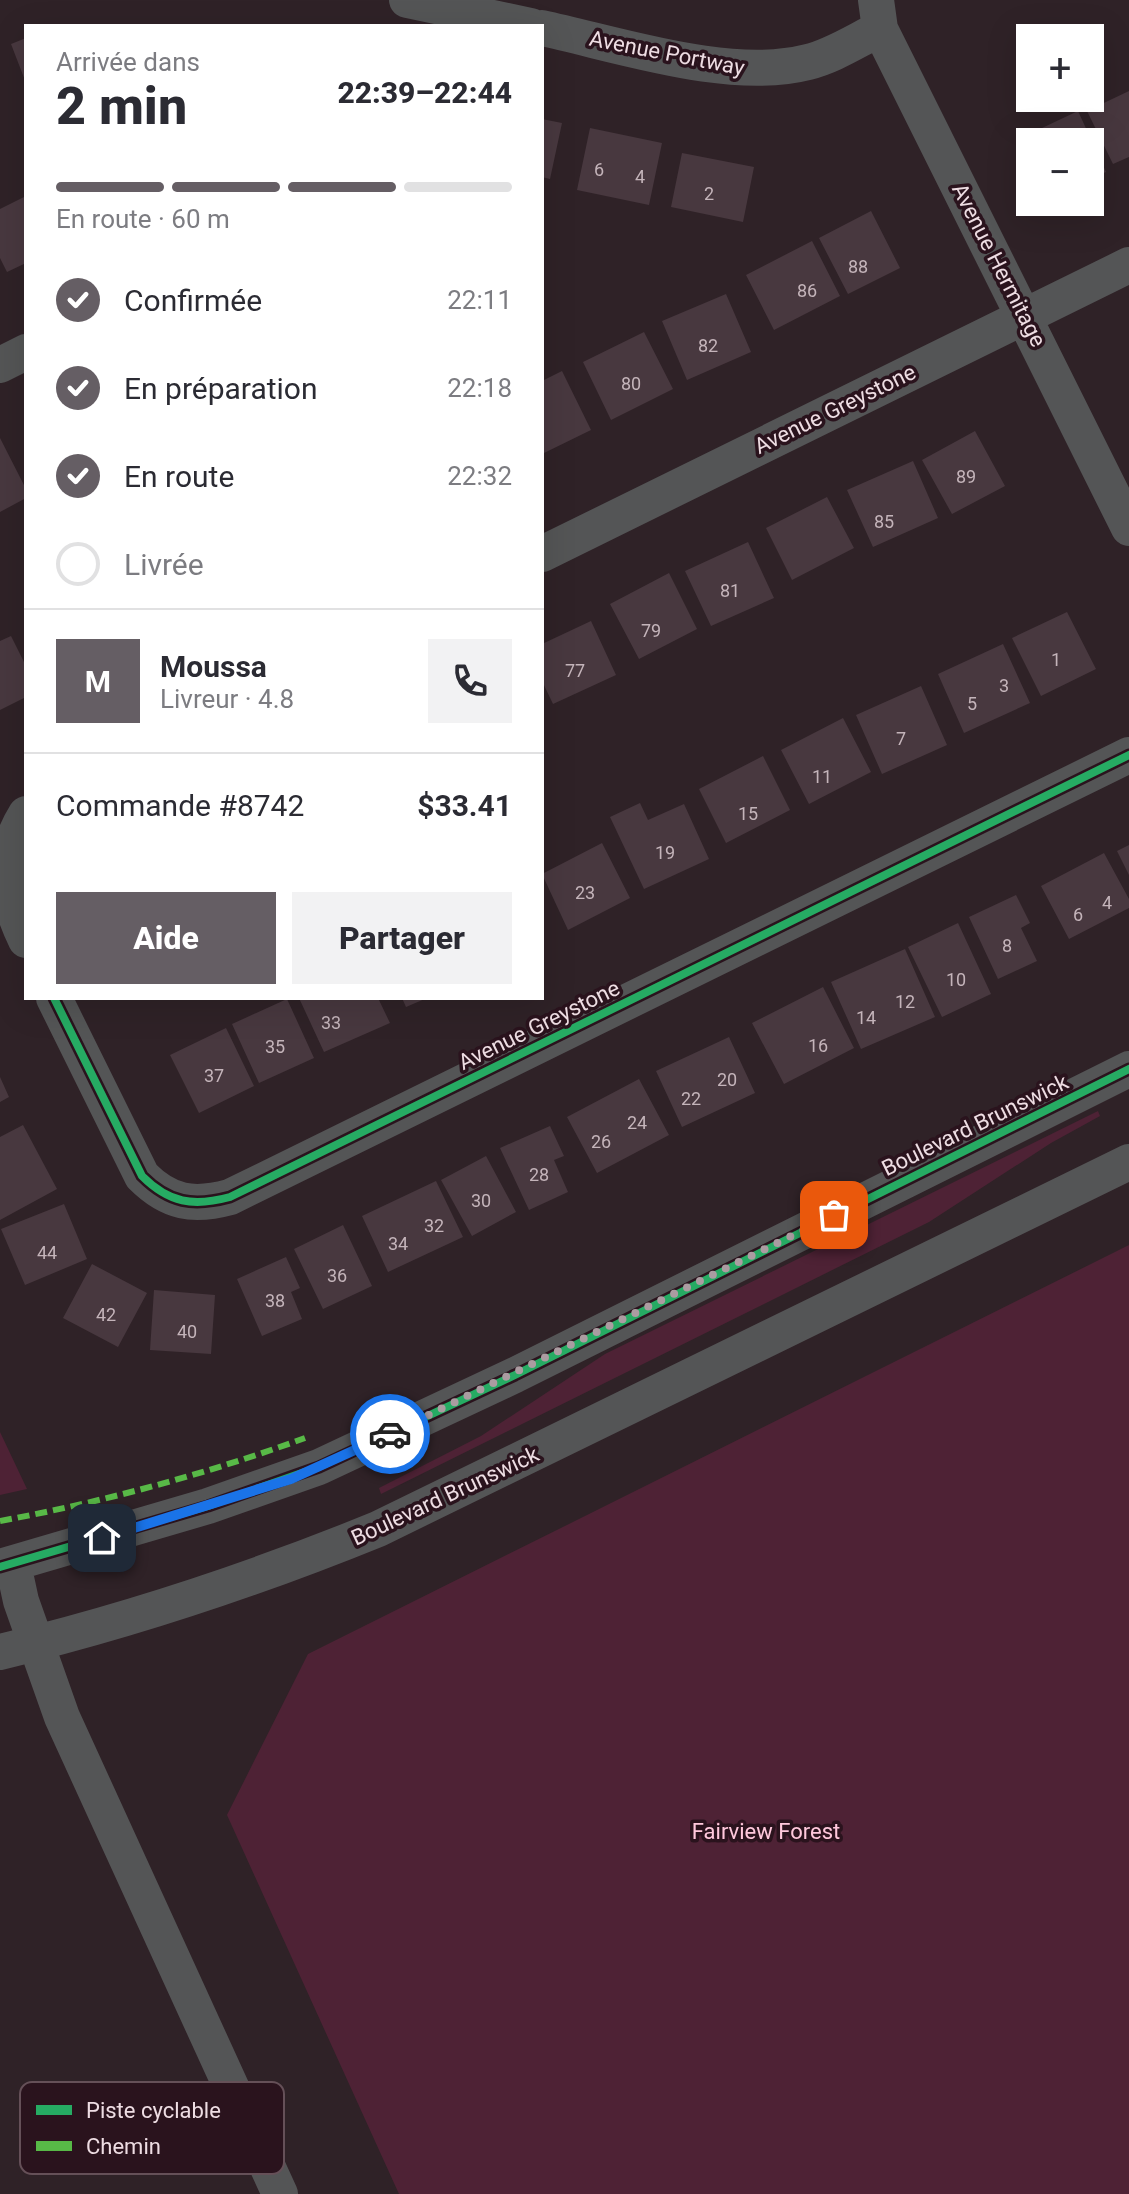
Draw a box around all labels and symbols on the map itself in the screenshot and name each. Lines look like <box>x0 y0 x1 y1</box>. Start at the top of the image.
street label: Avenue Portway <box>587 26 747 80</box>
house number: 6 <box>594 159 604 180</box>
house number: 4 <box>635 166 645 187</box>
street label: Avenue Hermitage <box>947 179 1051 351</box>
house number: 2 <box>704 183 714 204</box>
house number: 88 <box>848 256 868 277</box>
house number: 86 <box>797 280 817 301</box>
house number: 82 <box>698 335 718 356</box>
street label: Avenue Greystone <box>750 359 920 459</box>
house number: 80 <box>621 373 641 394</box>
house number: 89 <box>956 466 976 487</box>
house number: 85 <box>874 511 894 532</box>
house number: 81 <box>720 580 740 601</box>
house number: 79 <box>641 620 661 641</box>
house number: 1 <box>1051 649 1061 670</box>
house number: 77 <box>565 660 585 681</box>
house number: 3 <box>999 675 1009 696</box>
house number: 5 <box>967 693 977 714</box>
house number: 7 <box>896 728 906 749</box>
house number: 11 <box>812 766 832 787</box>
house number: 15 <box>738 803 758 824</box>
house number: 19 <box>655 842 675 863</box>
house number: 23 <box>575 882 595 903</box>
house number: 4 <box>1102 892 1112 913</box>
house number: 6 <box>1073 904 1083 925</box>
house number: 8 <box>1002 935 1012 956</box>
house number: 10 <box>946 969 966 990</box>
street label: Avenue Greystone <box>454 975 624 1075</box>
house number: 12 <box>895 991 915 1012</box>
house number: 14 <box>856 1007 876 1028</box>
house number: 33 <box>321 1012 341 1033</box>
house number: 16 <box>808 1035 828 1056</box>
house number: 35 <box>265 1036 285 1057</box>
house number: 37 <box>204 1065 224 1086</box>
house number: 20 <box>717 1069 737 1090</box>
street label: Boulevard Brunswick <box>878 1069 1073 1181</box>
house number: 22 <box>681 1088 701 1109</box>
house number: 24 <box>627 1112 647 1133</box>
house number: 26 <box>591 1131 611 1152</box>
house number: 28 <box>529 1164 549 1185</box>
pin <box>800 1181 868 1249</box>
house number: 30 <box>471 1190 491 1211</box>
house number: 32 <box>424 1215 444 1236</box>
house number: 34 <box>388 1233 408 1254</box>
house number: 44 <box>37 1242 57 1263</box>
house number: 36 <box>327 1265 347 1286</box>
house number: 38 <box>265 1290 285 1311</box>
house number: 42 <box>96 1304 116 1325</box>
house number: 40 <box>177 1321 197 1342</box>
courier <box>350 1394 430 1474</box>
street label: Boulevard Brunswick <box>347 1441 544 1550</box>
pin <box>68 1504 136 1572</box>
park label: Fairview Forest <box>692 1819 840 1844</box>
legend <box>20 2082 284 2174</box>
text: Piste cyclable <box>86 2098 221 2123</box>
text: Chemin <box>86 2134 161 2159</box>

